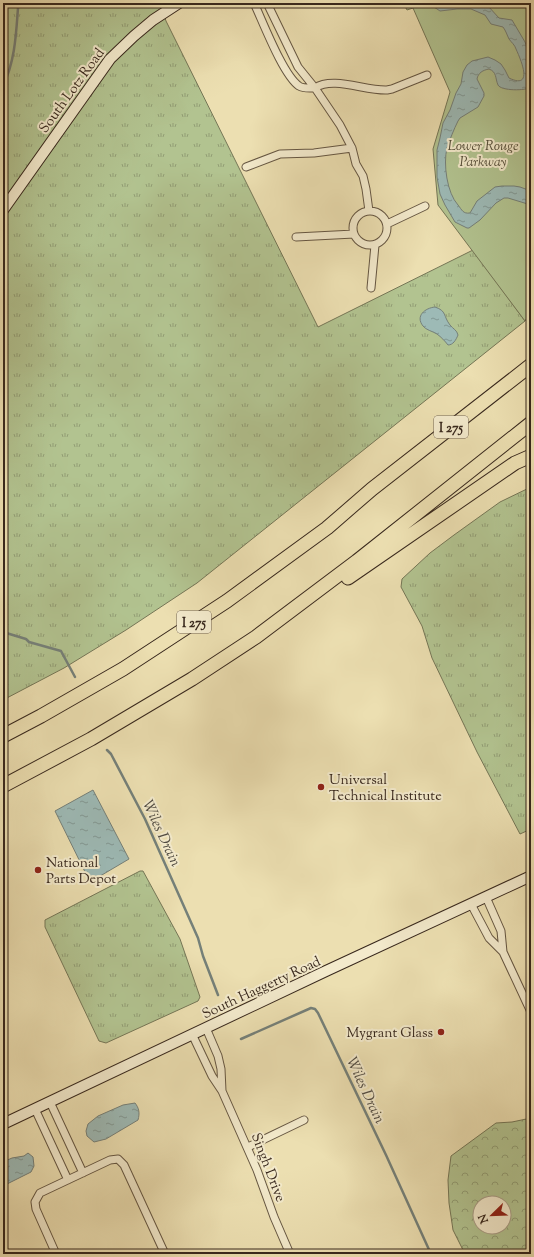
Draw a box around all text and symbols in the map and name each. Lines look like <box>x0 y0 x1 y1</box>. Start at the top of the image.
street label: South Lotz Road <box>35 45 110 138</box>
park label: Lower Rouge Parkway <box>447 137 519 173</box>
road number: I 275 <box>434 416 468 438</box>
road number: I 275 <box>177 611 211 633</box>
place label: Universal Technical Institute <box>329 771 442 807</box>
marker: Universal Technical Institute <box>316 782 326 792</box>
water label: Wiles Drain <box>136 797 185 870</box>
place label: National Parts Depot <box>46 854 116 890</box>
marker: National Parts Depot <box>33 865 43 875</box>
street label: South Haggerty Road <box>199 952 325 1025</box>
place label: Mygrant Glass <box>346 1024 433 1044</box>
marker: Mygrant Glass <box>436 1027 446 1037</box>
water label: Wiles Drain <box>340 1054 389 1127</box>
street label: Singh Drive <box>245 1130 289 1205</box>
north arrow <box>472 1195 512 1235</box>
text: N <box>475 1211 493 1227</box>

